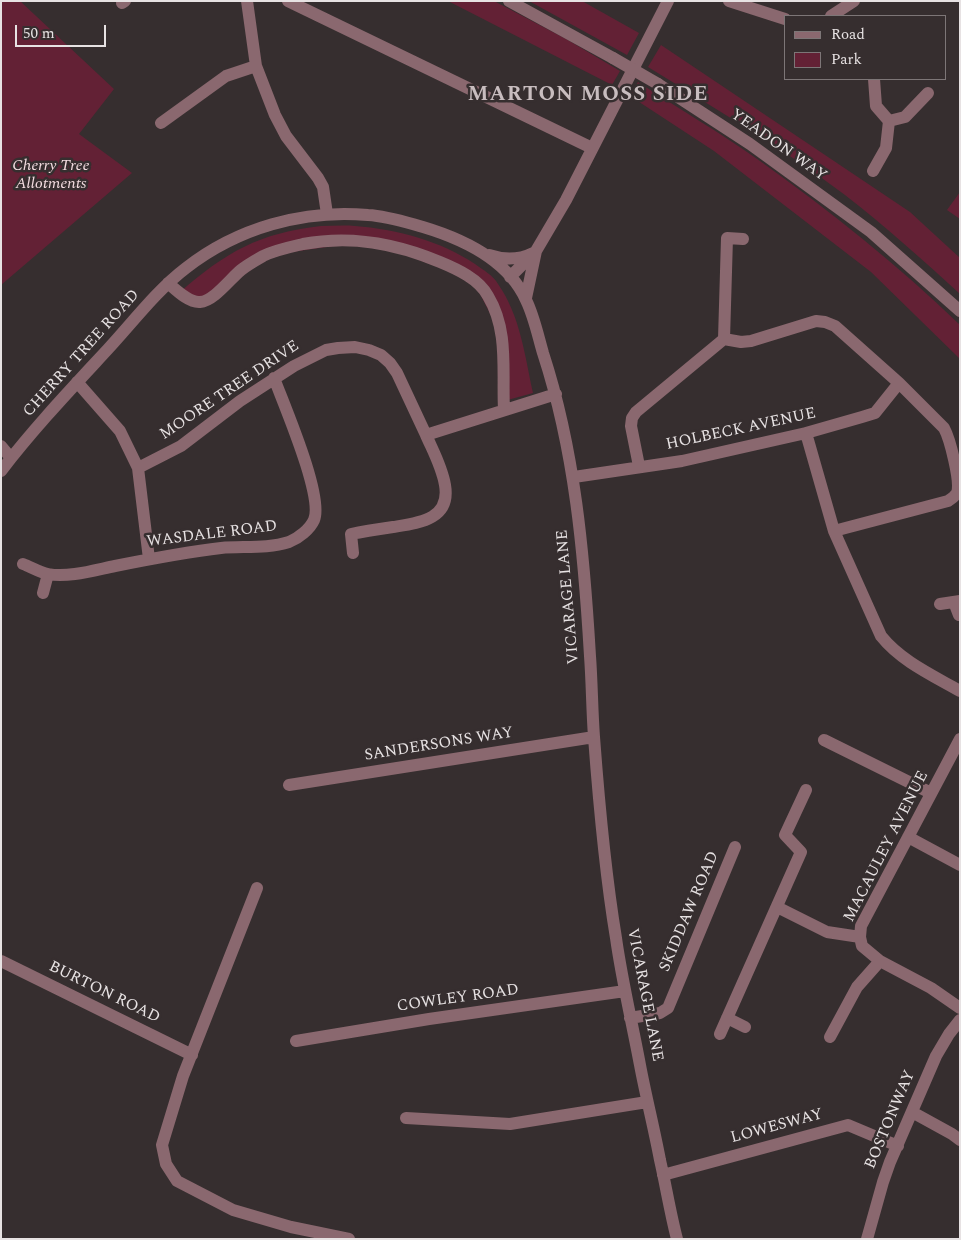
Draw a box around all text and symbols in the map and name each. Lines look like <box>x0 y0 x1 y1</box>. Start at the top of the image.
scale bar <box>18 15 109 47</box>
legend <box>784 15 946 80</box>
text: 50 m <box>23 22 55 45</box>
text: Road <box>831 23 865 46</box>
text: Park <box>831 48 862 71</box>
district label: MARTON MOSS SIDE <box>466 83 710 109</box>
street label: YEADON WAY <box>726 106 830 186</box>
park label: Cherry Tree Allotments <box>12 157 90 195</box>
street label: CHERRY TREE ROAD <box>20 286 144 422</box>
street label: MOORE TREE DRIVE <box>157 337 303 445</box>
street label: HOLBECK AVENUE <box>664 405 818 455</box>
street label: WASDALE ROAD <box>146 517 278 553</box>
street label: VICARAGE LANE <box>554 529 584 665</box>
street label: SANDERSONS WAY <box>363 724 515 766</box>
street label: MACAULEY AVENUE <box>841 768 933 926</box>
street label: SKIDDAW ROAD <box>656 849 724 975</box>
street label: VICARAGE LANE <box>622 927 666 1063</box>
street label: BURTON ROAD <box>45 958 163 1028</box>
street label: COWLEY ROAD <box>396 981 520 1017</box>
street label: BOSTONWAY <box>862 1068 920 1172</box>
street label: LOWESWAY <box>729 1105 825 1149</box>

